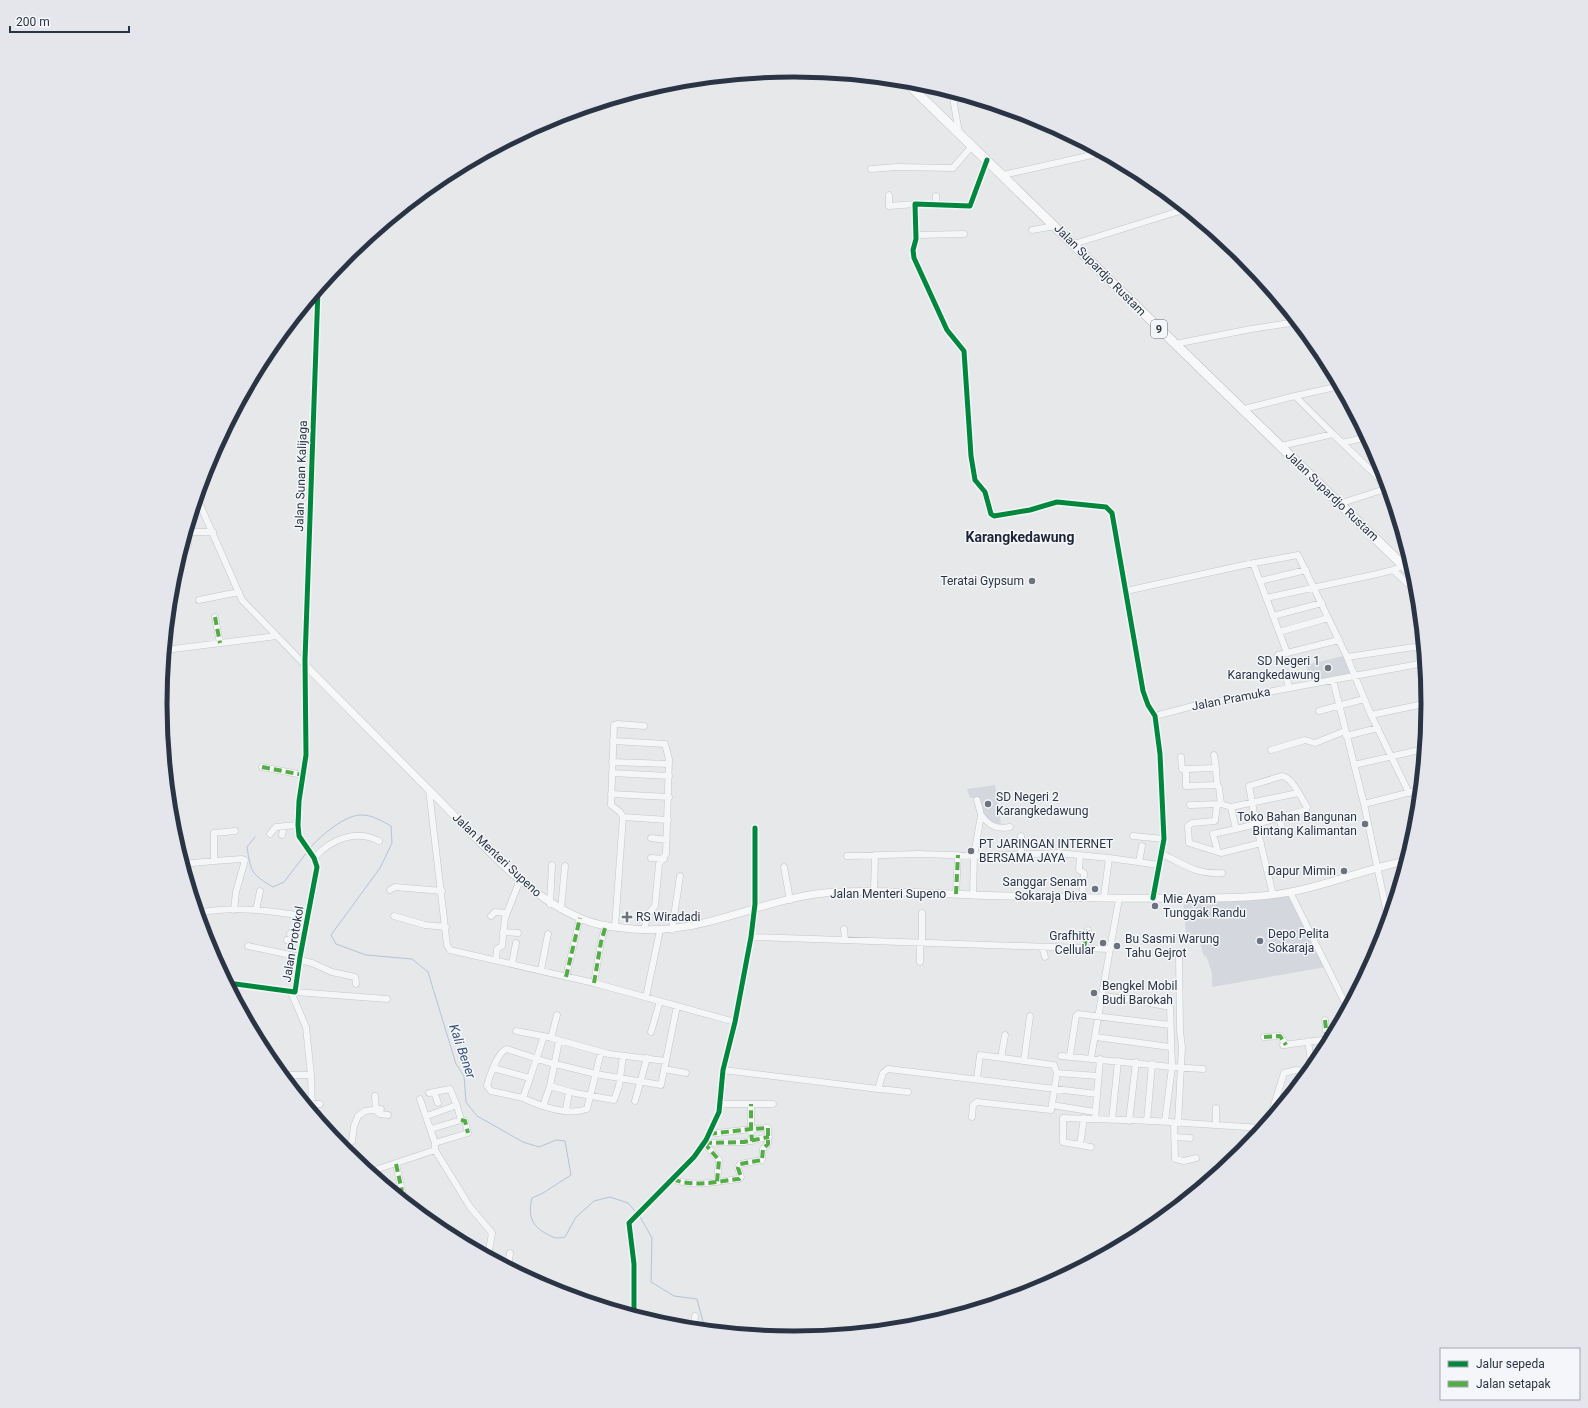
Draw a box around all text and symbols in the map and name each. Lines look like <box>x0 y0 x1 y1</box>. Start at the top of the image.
scale bar <box>10 8 129 34</box>
text: 200 m <box>16 15 50 29</box>
street label: Jalan Supardjo Rustam <box>1051 221 1149 319</box>
road number: 9 <box>1151 320 1167 338</box>
street label: Jalan Sunan Kalijaga <box>292 420 310 532</box>
street label: Jalan Supardjo Rustam <box>1283 448 1381 544</box>
district label: Karangkedawung <box>966 529 1074 545</box>
place label: Teratai Gypsum <box>940 574 1024 588</box>
marker: Teratai Gypsum <box>1027 576 1037 586</box>
place label: SD Negeri 1 Karangkedawung <box>1228 654 1320 682</box>
marker: SD Negeri 1 Karangkedawung <box>1323 663 1333 673</box>
street label: Jalan Pramuka <box>1190 685 1272 713</box>
place label: SD Negeri 2 Karangkedawung <box>996 790 1088 818</box>
marker: SD Negeri 2 Karangkedawung <box>983 799 993 809</box>
street label: Jalan Menteri Supeno <box>450 810 544 900</box>
place label: Toko Bahan Bangunan Bintang Kalimantan <box>1237 810 1357 838</box>
marker: Toko Bahan Bangunan Bintang Kalimantan <box>1360 819 1370 829</box>
place label: PT JARINGAN INTERNET BERSAMA JAYA <box>979 837 1113 865</box>
marker: PT JARINGAN INTERNET BERSAMA JAYA <box>966 846 976 856</box>
place label: Dapur Mimin <box>1268 864 1336 878</box>
marker: Dapur Mimin <box>1339 866 1349 876</box>
place label: Sanggar Senam Sokaraja Diva <box>1003 875 1087 903</box>
marker: Sanggar Senam Sokaraja Diva <box>1090 884 1100 894</box>
street label: Jalan Menteri Supeno <box>830 887 946 901</box>
place label: Mie Ayam Tunggak Randu <box>1163 892 1246 920</box>
marker: Mie Ayam Tunggak Randu <box>1150 901 1160 911</box>
street label: Jalan Protokol <box>279 905 307 983</box>
place label: RS Wiradadi <box>636 910 700 924</box>
marker: RS Wiradadi <box>621 911 633 923</box>
place label: Depo Pelita Sokaraja <box>1268 927 1329 955</box>
place label: Grafhitty Cellular <box>1049 929 1095 957</box>
place label: Bu Sasmi Warung Tahu Gejrot <box>1125 932 1219 960</box>
marker: Depo Pelita Sokaraja <box>1255 936 1265 946</box>
marker: Grafhitty Cellular <box>1098 938 1108 948</box>
marker: Bu Sasmi Warung Tahu Gejrot <box>1112 941 1122 951</box>
place label: Bengkel Mobil Budi Barokah <box>1102 979 1177 1007</box>
marker: Bengkel Mobil Budi Barokah <box>1089 988 1099 998</box>
water label: Kali Bener <box>446 1022 479 1081</box>
legend <box>1440 1348 1580 1400</box>
text: Jalur sepeda <box>1476 1357 1545 1371</box>
text: Jalan setapak <box>1476 1377 1551 1391</box>

